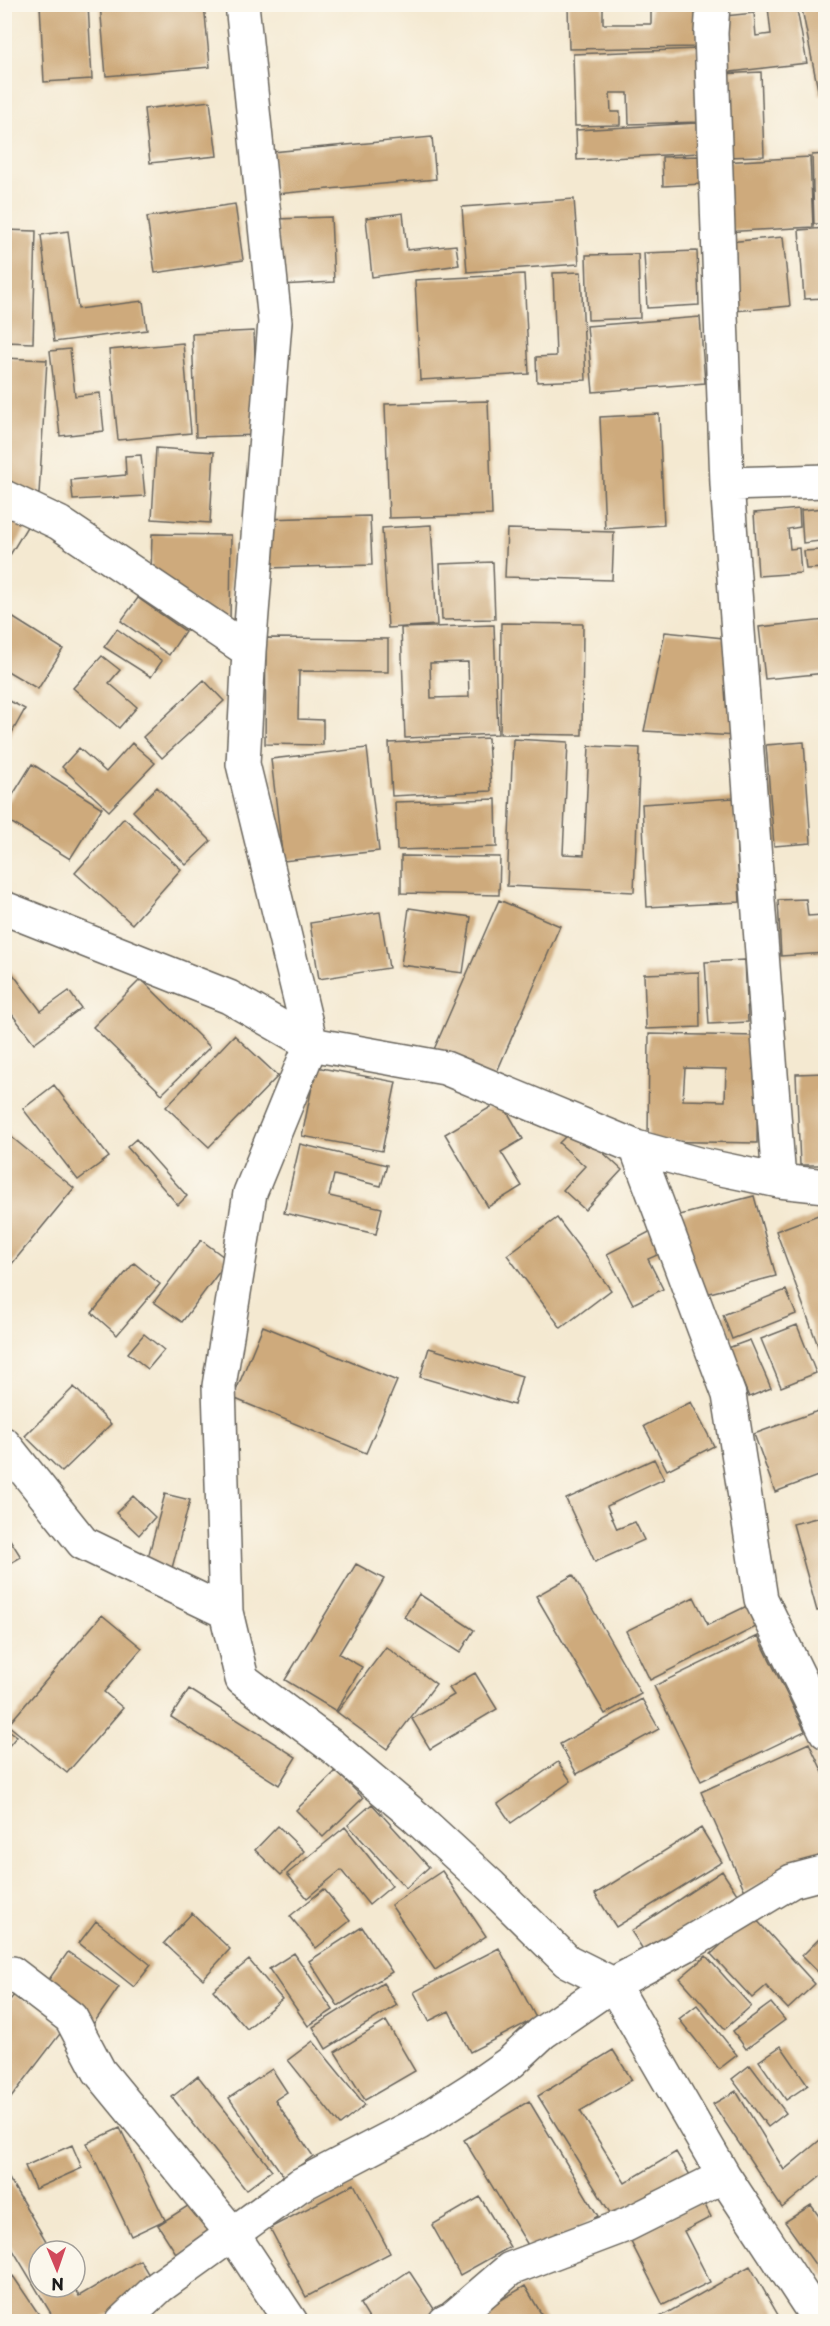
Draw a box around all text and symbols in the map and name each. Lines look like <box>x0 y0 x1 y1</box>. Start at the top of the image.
north arrow <box>27 2239 87 2299</box>
text: N <box>51 2273 64 2297</box>

